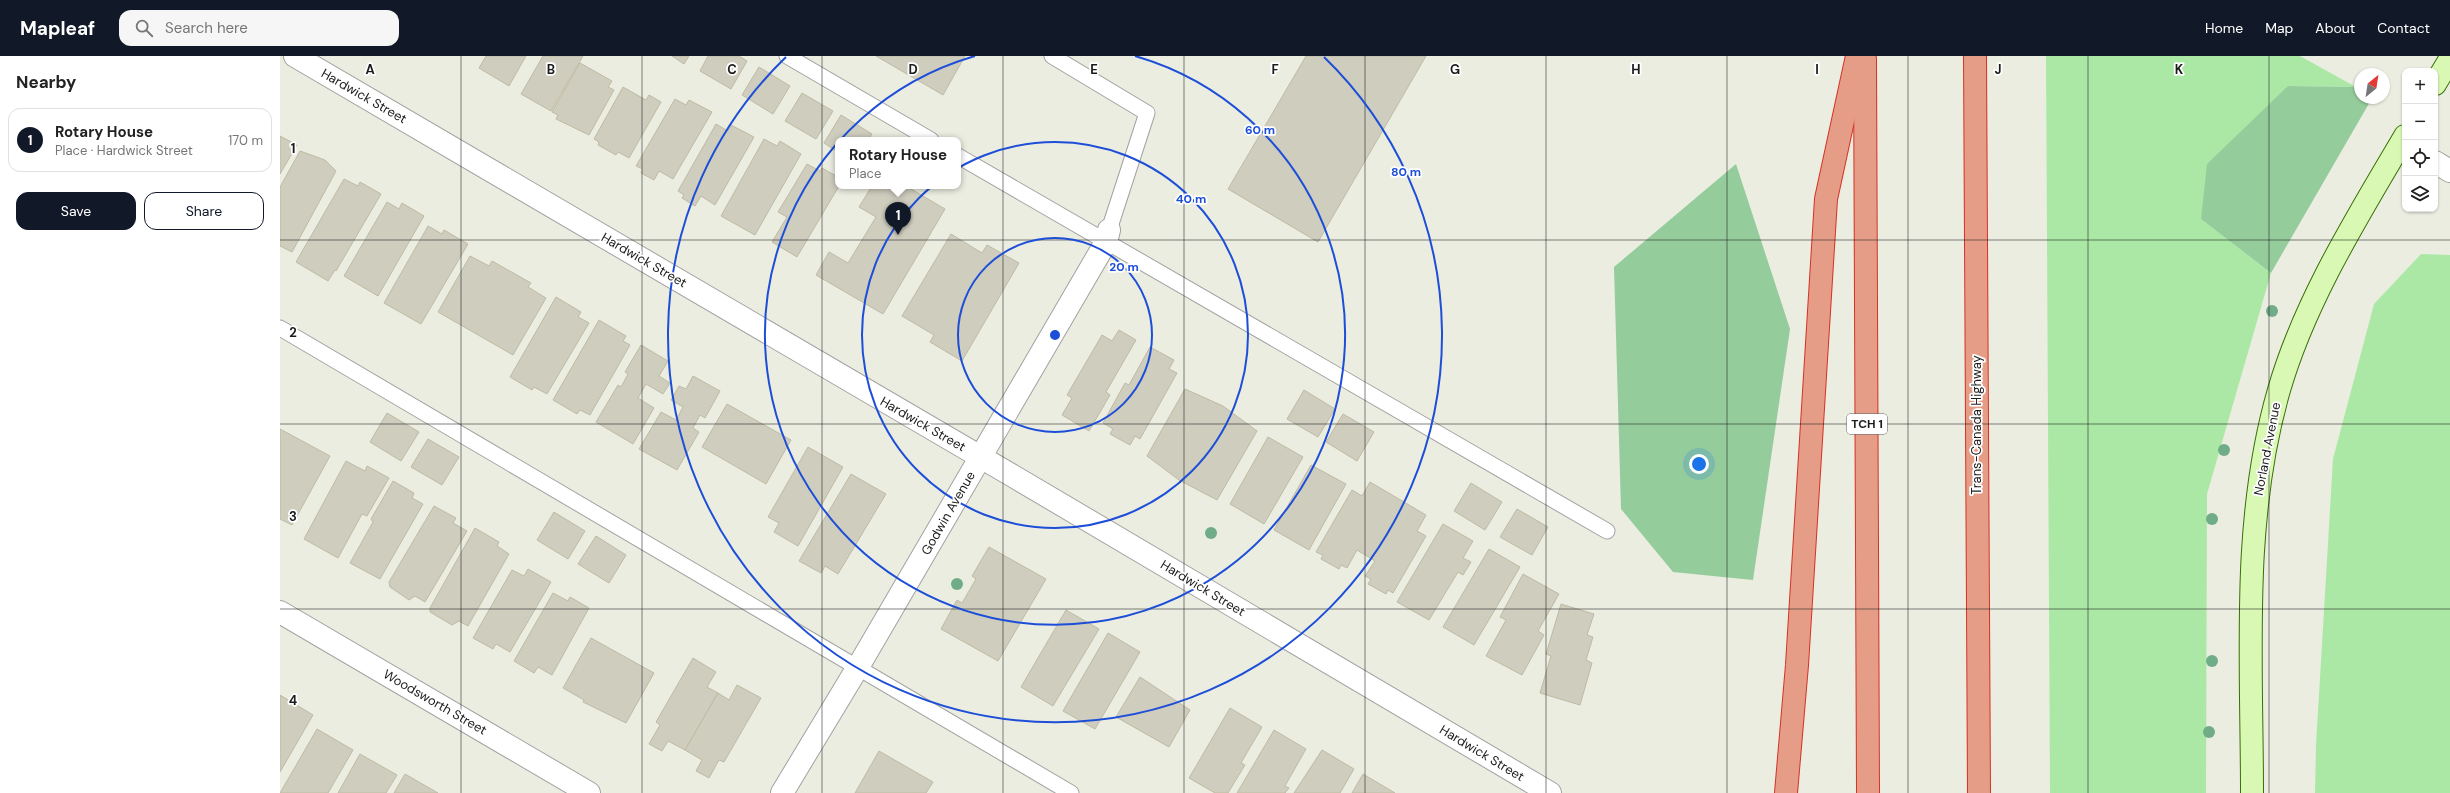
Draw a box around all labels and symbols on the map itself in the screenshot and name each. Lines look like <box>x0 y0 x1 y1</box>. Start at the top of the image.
text: A <box>365 61 375 78</box>
text: B <box>547 61 555 78</box>
text: C <box>727 61 737 78</box>
text: D <box>908 61 918 78</box>
text: E <box>1090 61 1098 78</box>
text: F <box>1271 61 1279 78</box>
text: G <box>1450 61 1460 78</box>
text: H <box>1631 61 1641 78</box>
text: I <box>1815 61 1819 78</box>
text: J <box>1994 61 2002 78</box>
text: K <box>2175 61 2184 78</box>
street label: Hardwick Street <box>318 65 410 127</box>
north arrow <box>2354 68 2390 104</box>
text: 60 m <box>1245 122 1275 138</box>
text: 1 <box>291 140 295 157</box>
text: 80 m <box>1391 164 1421 180</box>
text: 40 m <box>1176 191 1206 207</box>
pin: 1 <box>885 202 911 235</box>
street label: Hardwick Street <box>598 229 690 291</box>
text: 20 m <box>1109 259 1139 275</box>
text: 2 <box>289 324 297 341</box>
centre of rings <box>1048 328 1062 342</box>
street label: Trans-Canada Highway <box>1968 355 1985 495</box>
street label: Hardwick Street <box>877 393 969 455</box>
street label: Norland Avenue <box>2250 401 2284 497</box>
road number: TCH 1 <box>1847 414 1887 434</box>
your location <box>1689 454 1709 474</box>
street label: Godwin Avenue <box>917 468 979 558</box>
text: 3 <box>289 508 297 525</box>
street label: Hardwick Street <box>1157 556 1249 620</box>
street label: Woodsworth Street <box>380 665 490 739</box>
text: 4 <box>289 692 297 709</box>
street label: Hardwick Street <box>1436 721 1528 785</box>

